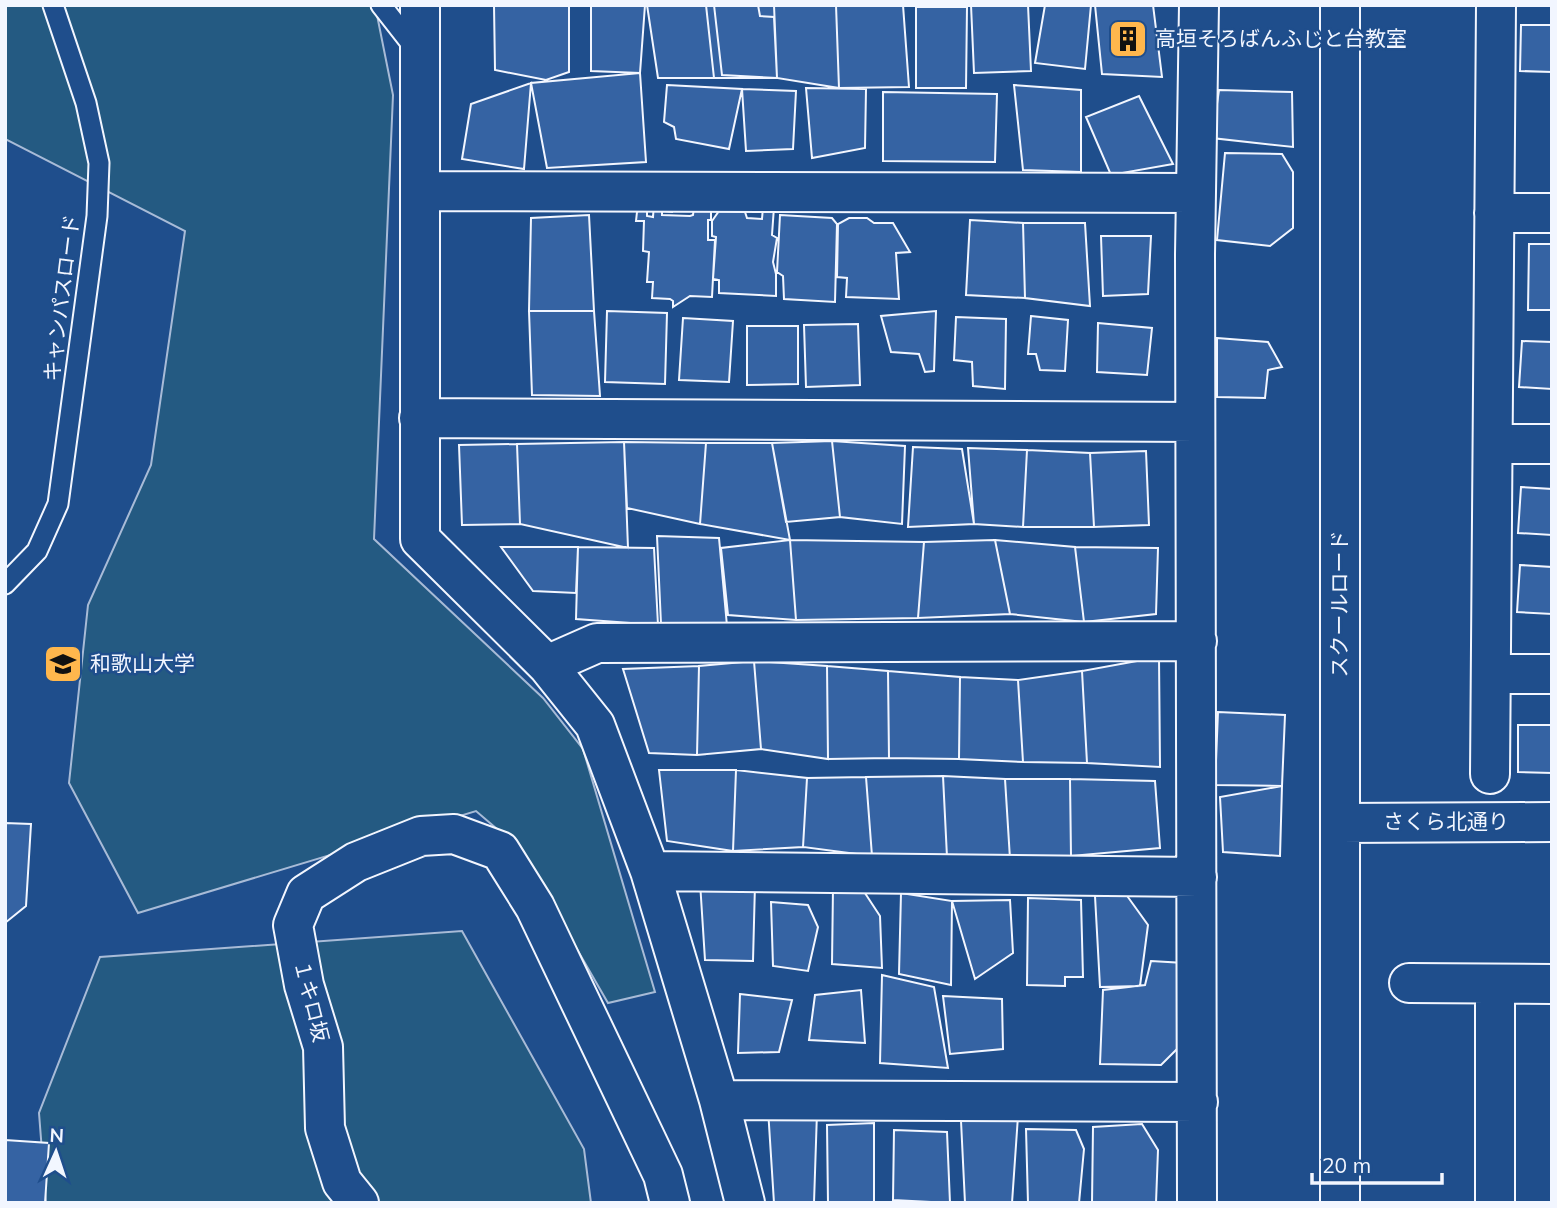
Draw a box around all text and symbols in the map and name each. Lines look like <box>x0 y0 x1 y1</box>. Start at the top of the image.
building icon: 高垣そろばんふじと台教室 <box>1107 18 1149 60</box>
place label: 高垣そろばんふじと台教室 <box>1155 25 1407 51</box>
street label: キャンパスロード <box>38 213 84 383</box>
street label: スクールロード <box>1326 531 1352 678</box>
school or university icon: 和歌山大学 <box>42 643 84 685</box>
place label: 和歌山大学 <box>90 650 195 676</box>
street label: さくら北通り <box>1383 808 1509 834</box>
street label: １キロ坂 <box>289 957 335 1045</box>
north arrow <box>21 1117 91 1187</box>
text: N <box>49 1123 65 1147</box>
scale bar <box>1312 1142 1442 1186</box>
text: 20 m <box>1322 1152 1371 1178</box>

